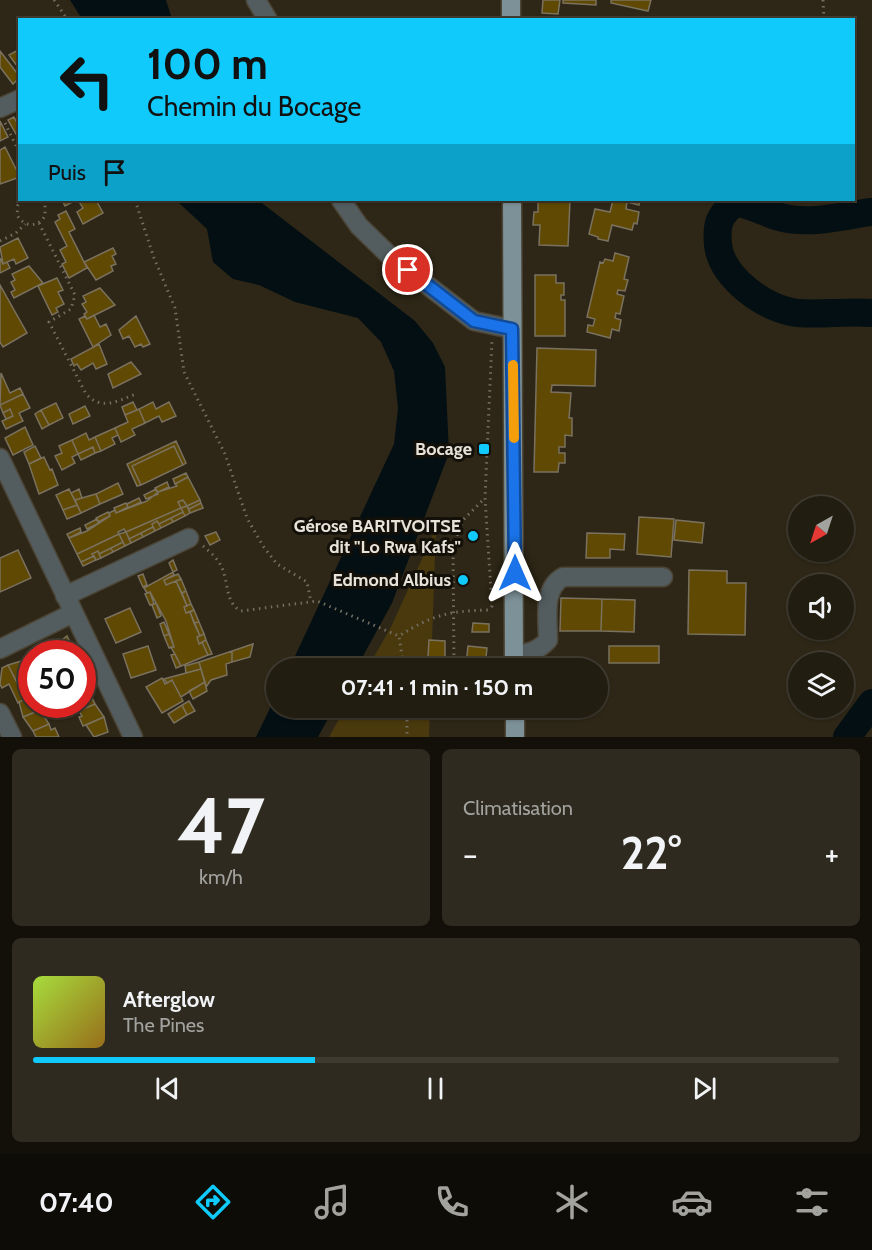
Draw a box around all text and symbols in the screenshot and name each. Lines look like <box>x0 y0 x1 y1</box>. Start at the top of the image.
text: 100 m <box>147 38 268 90</box>
icon: left <box>48 42 126 120</box>
text: Chemin du Bocage <box>147 90 361 123</box>
icon: arrive <box>98 156 131 189</box>
text: Puis <box>48 159 86 186</box>
pin <box>382 244 433 295</box>
icon: arrive <box>391 253 424 286</box>
place label: Bocage <box>415 438 472 460</box>
marker: Bocage <box>477 442 491 456</box>
north arrow <box>788 496 854 562</box>
map controls <box>788 496 854 718</box>
place label: Gérose BARITVOITSE dit "Lo Rwa Kafs" <box>294 515 461 558</box>
marker: Gérose BARITVOITSE dit "Lo Rwa Kafs" <box>466 529 480 543</box>
position arrow <box>483 541 547 605</box>
place label: Edmond Albius <box>333 569 451 591</box>
marker: Edmond Albius <box>456 573 470 587</box>
button: sound <box>788 574 854 640</box>
speed limit sign: 50 <box>18 640 96 718</box>
button: layers <box>788 652 854 718</box>
text: 07:41 · 1 min · 150 m <box>341 674 533 701</box>
text: 47 <box>177 778 265 873</box>
text: Climatisation <box>463 796 573 820</box>
text: 22° <box>621 826 681 880</box>
text: − <box>463 834 478 874</box>
text: + <box>824 834 839 874</box>
text: km/h <box>199 865 243 889</box>
text: Afterglow <box>123 986 215 1013</box>
text: The Pines <box>123 1013 204 1037</box>
icon: previous <box>151 1072 184 1105</box>
icon: pause <box>419 1072 452 1105</box>
icon: next <box>688 1072 721 1105</box>
icon: directions <box>192 1181 234 1223</box>
icon: music <box>311 1181 353 1223</box>
icon: phone <box>431 1181 473 1223</box>
icon: climate <box>551 1181 593 1223</box>
icon: car <box>671 1181 713 1223</box>
icon: filters <box>791 1181 833 1223</box>
text: 07:40 <box>39 1186 114 1219</box>

